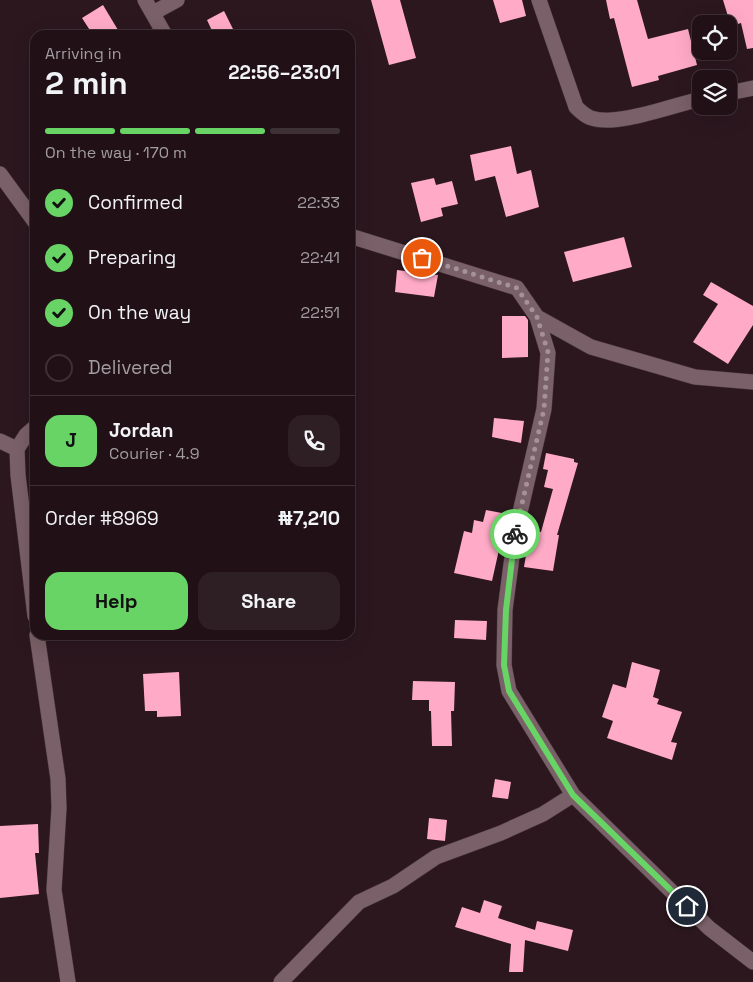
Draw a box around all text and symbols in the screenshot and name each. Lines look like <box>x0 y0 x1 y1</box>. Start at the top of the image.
map controls <box>692 15 737 115</box>
button: locate <box>692 15 737 60</box>
text: Arriving in <box>45 43 122 64</box>
text: 22:56–23:01 <box>228 60 340 85</box>
text: 2 min <box>45 63 128 103</box>
button: layers <box>692 70 737 115</box>
text: On the way · 170 m <box>45 142 187 163</box>
icon: check <box>45 189 73 217</box>
text: Confirmed <box>88 190 183 215</box>
text: 22:33 <box>297 192 340 213</box>
pin <box>401 237 443 279</box>
icon: check <box>45 244 73 272</box>
icon: bag <box>408 244 436 272</box>
text: Preparing <box>88 245 176 270</box>
text: 22:41 <box>300 247 340 268</box>
icon: check <box>45 299 73 327</box>
text: On the way <box>88 300 191 325</box>
text: 22:51 <box>301 302 340 323</box>
text: Delivered <box>88 355 173 380</box>
button: phone <box>288 415 340 467</box>
text: Jordan <box>109 418 174 443</box>
text: J <box>65 428 77 453</box>
text: Courier · 4.9 <box>109 443 199 464</box>
text: Order #8969 <box>45 506 159 531</box>
text: ₦7,210 <box>278 506 340 531</box>
courier <box>490 509 540 559</box>
icon: bike <box>501 520 529 548</box>
button: Help <box>45 572 188 630</box>
button: Share <box>198 572 340 630</box>
pin <box>666 885 708 927</box>
icon: home <box>673 892 701 920</box>

